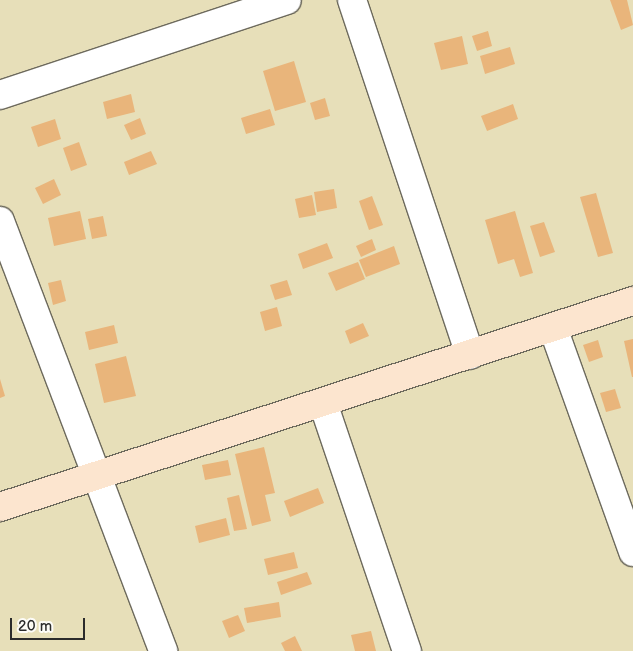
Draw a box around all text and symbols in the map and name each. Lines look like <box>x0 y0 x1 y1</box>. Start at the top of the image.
scale bar <box>12 608 88 640</box>
text: 20 m <box>18 617 52 636</box>

